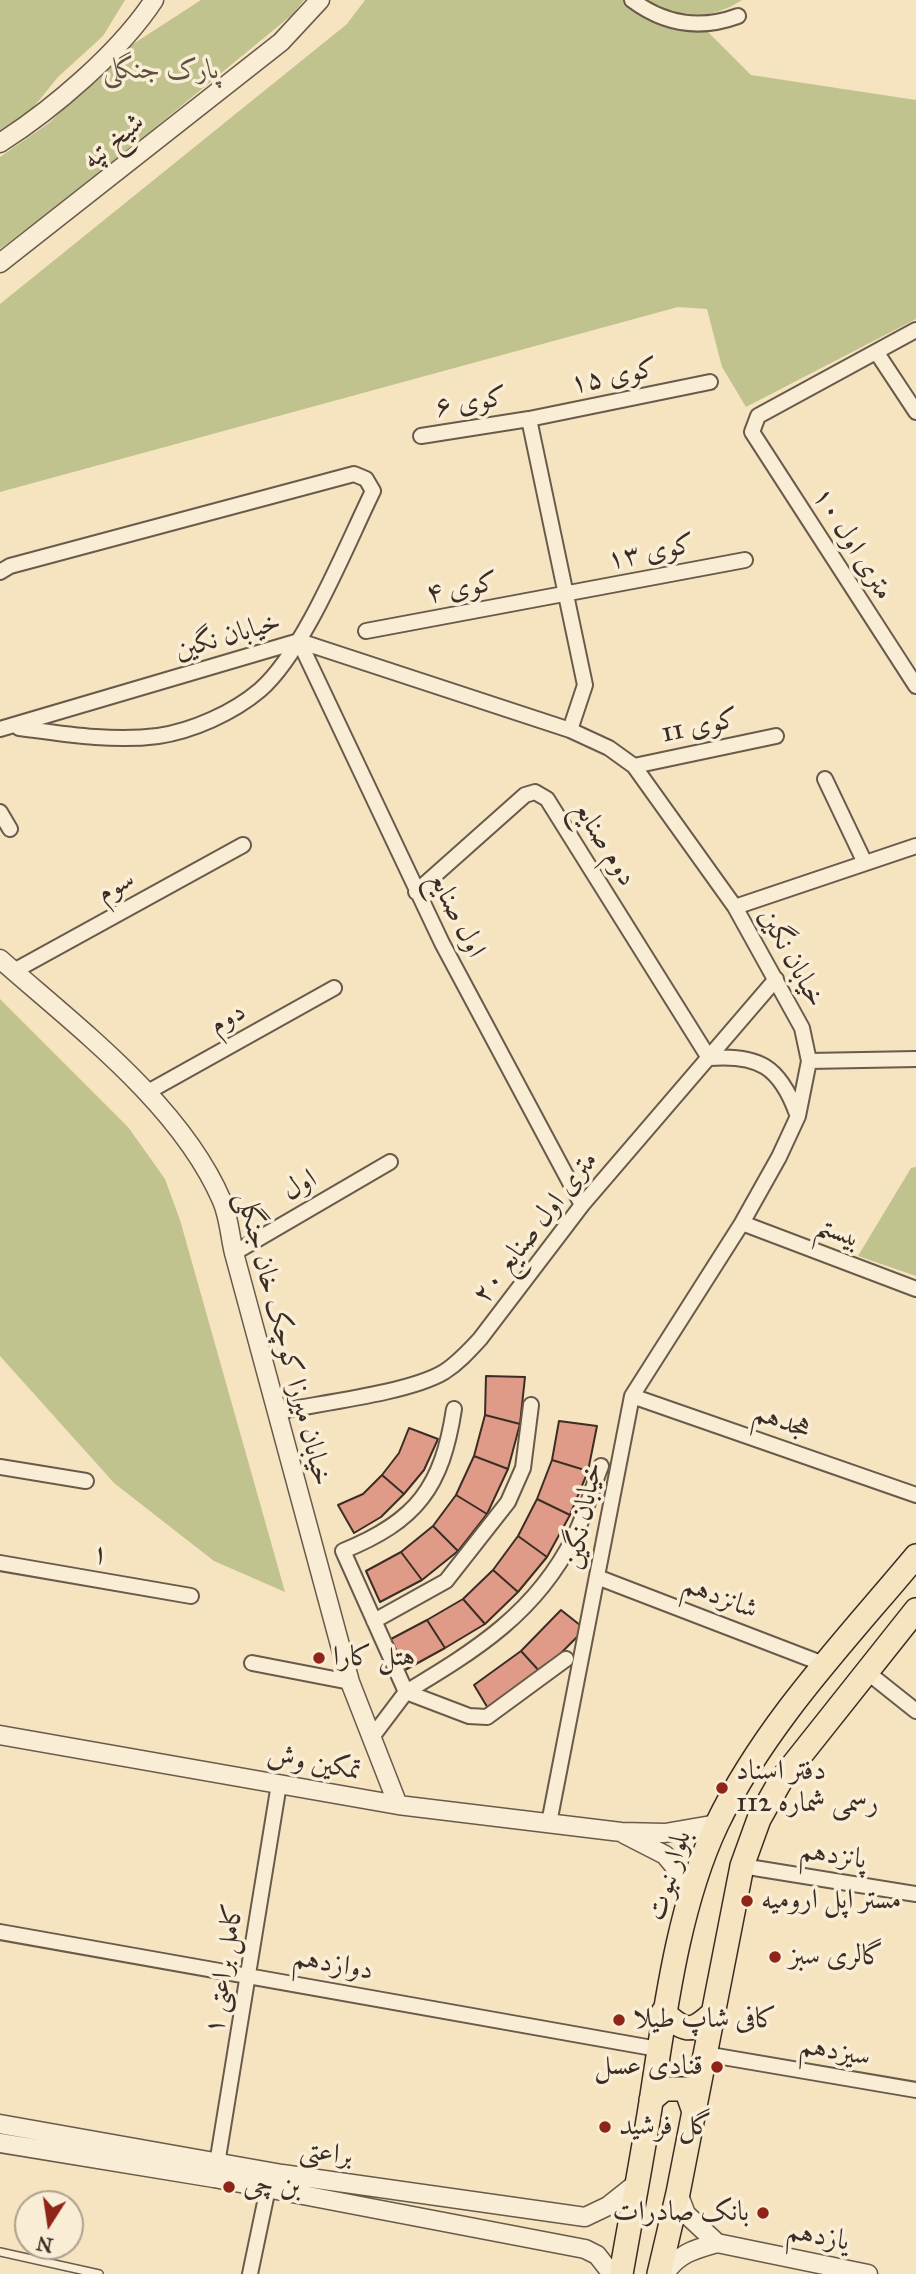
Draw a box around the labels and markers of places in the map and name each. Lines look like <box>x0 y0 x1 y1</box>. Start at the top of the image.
place label: هتل کارا <box>333 1641 415 1675</box>
marker: هتل کارا <box>311 1650 327 1666</box>
place label: دفتر اسناد رسمی شماره 112 <box>736 1755 879 1821</box>
marker: دفتر اسناد رسمی شماره 112 <box>714 1780 730 1796</box>
place label: مستر اپل ارومیه <box>761 1884 901 1918</box>
marker: مستر اپل ارومیه <box>739 1893 755 1909</box>
place label: گالری سبز <box>789 1940 884 1974</box>
marker: گالری سبز <box>767 1949 783 1965</box>
place label: کافی شاپ طیلا <box>633 2003 777 2037</box>
marker: کافی شاپ طیلا <box>611 2012 627 2028</box>
place label: قنادی عسل <box>594 2050 703 2084</box>
marker: قنادی عسل <box>709 2059 725 2075</box>
place label: گل فرشید <box>619 2110 712 2144</box>
marker: گل فرشید <box>597 2119 613 2135</box>
place label: بن چی <box>243 2170 301 2204</box>
marker: بن چی <box>221 2179 237 2195</box>
place label: بانک صادرات <box>612 2196 749 2230</box>
marker: بانک صادرات <box>755 2205 771 2221</box>

